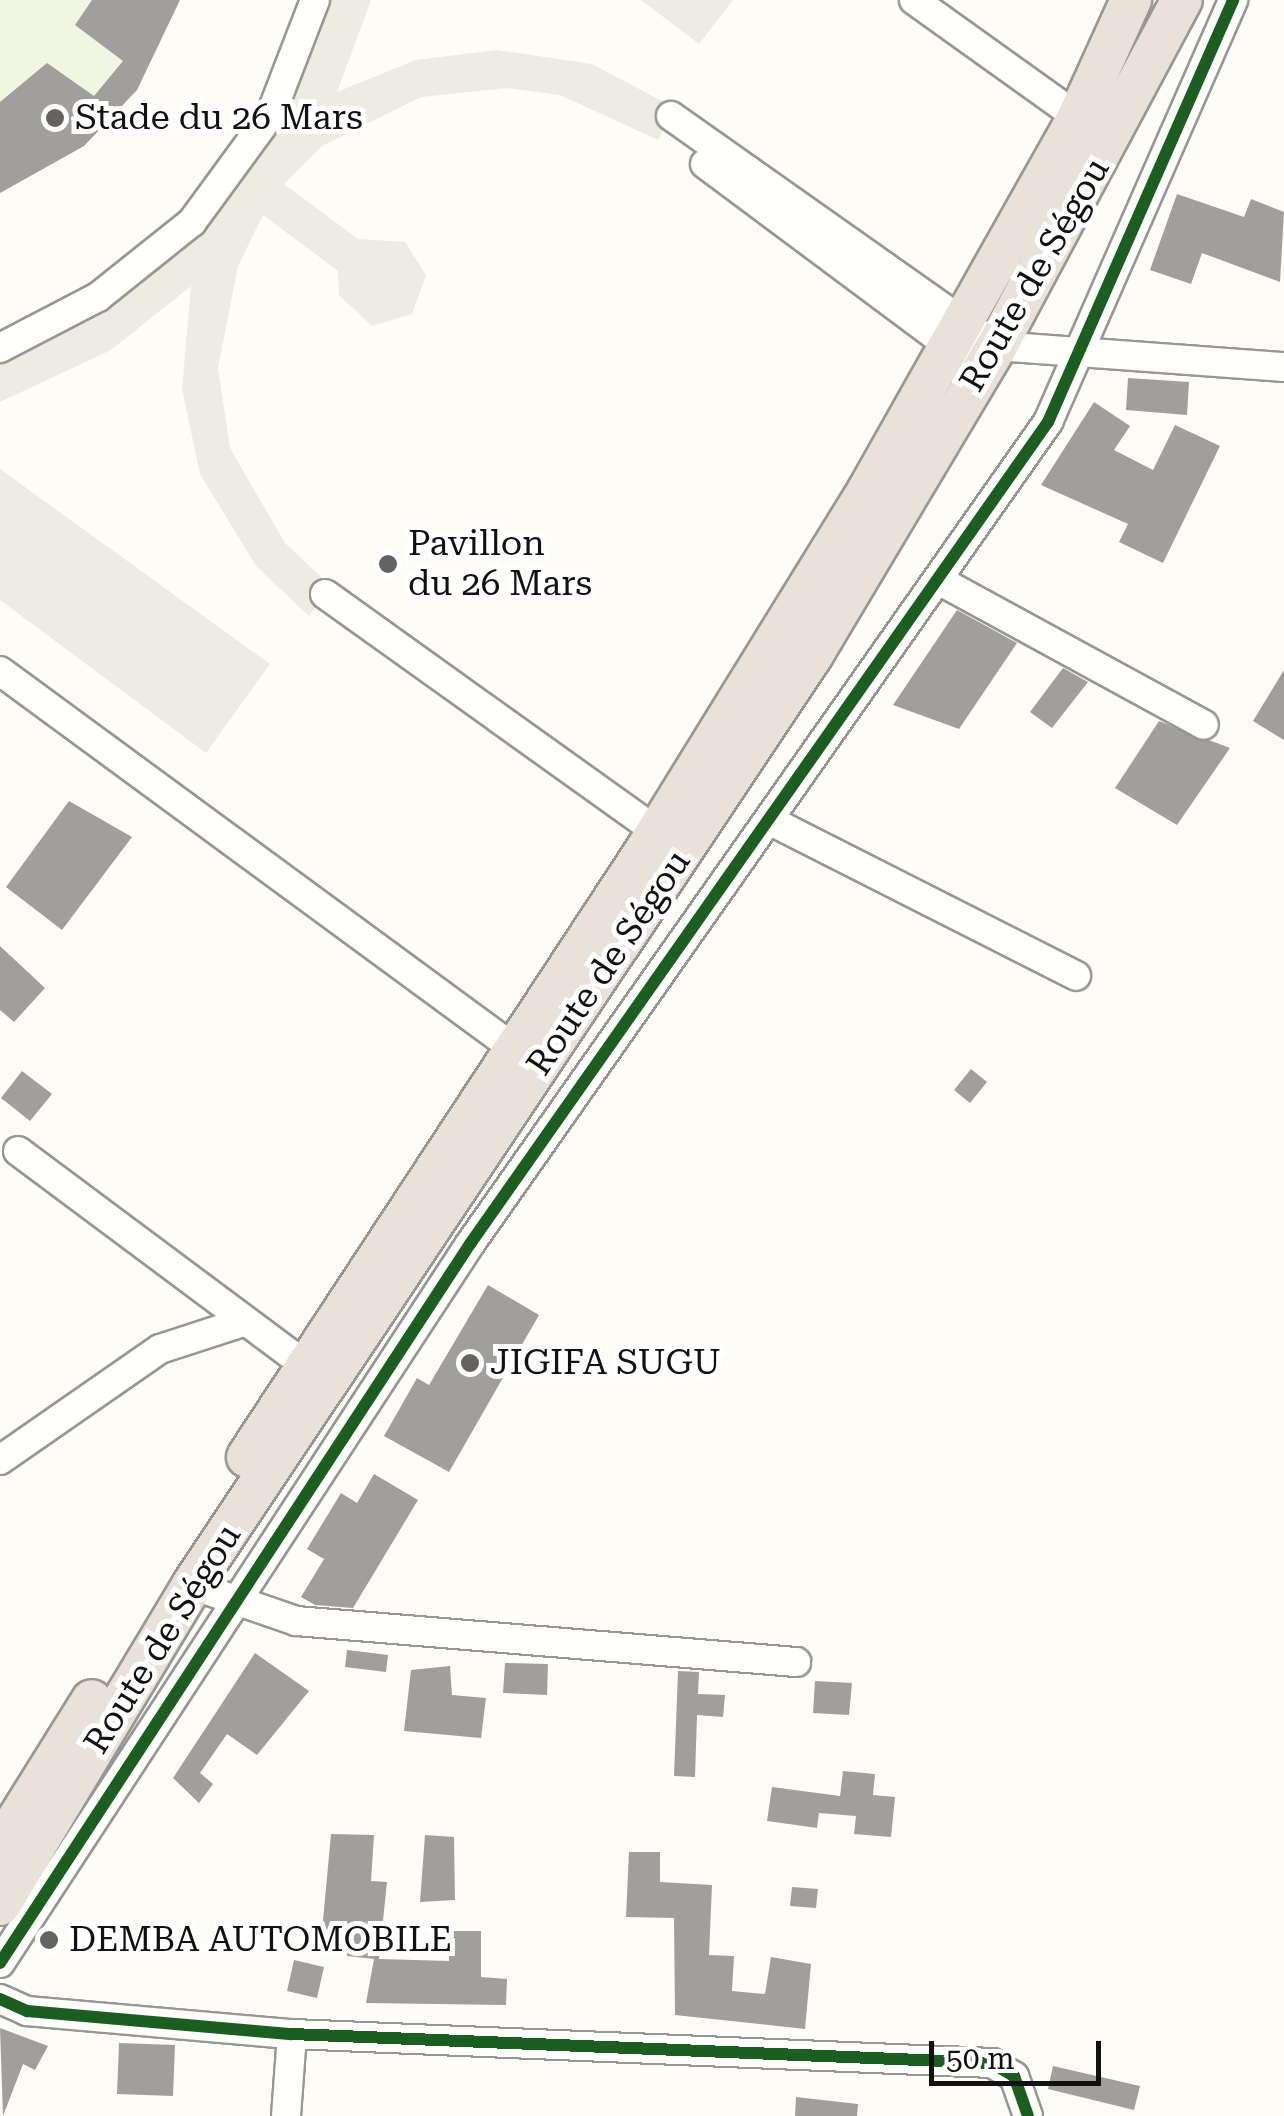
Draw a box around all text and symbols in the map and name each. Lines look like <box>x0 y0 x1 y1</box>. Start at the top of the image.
place label: Stade du 26 Mars <box>75 97 363 139</box>
marker: Stade du 26 Mars <box>44 107 66 129</box>
street label: Route de Ségou <box>951 151 1119 399</box>
place label: Pavillon du 26 Mars <box>408 523 592 605</box>
marker: Pavillon du 26 Mars <box>377 553 399 575</box>
street label: Route de Ségou <box>518 843 700 1083</box>
place label: JIGIFA SUGU <box>490 1342 721 1384</box>
marker: JIGIFA SUGU <box>459 1352 481 1374</box>
street label: Route de Ségou <box>76 1517 250 1761</box>
place label: DEMBA AUTOMOBILE <box>69 1919 452 1961</box>
marker: DEMBA AUTOMOBILE <box>38 1929 60 1951</box>
scale bar <box>934 2021 1106 2083</box>
text: 50 m <box>946 2041 1015 2076</box>

